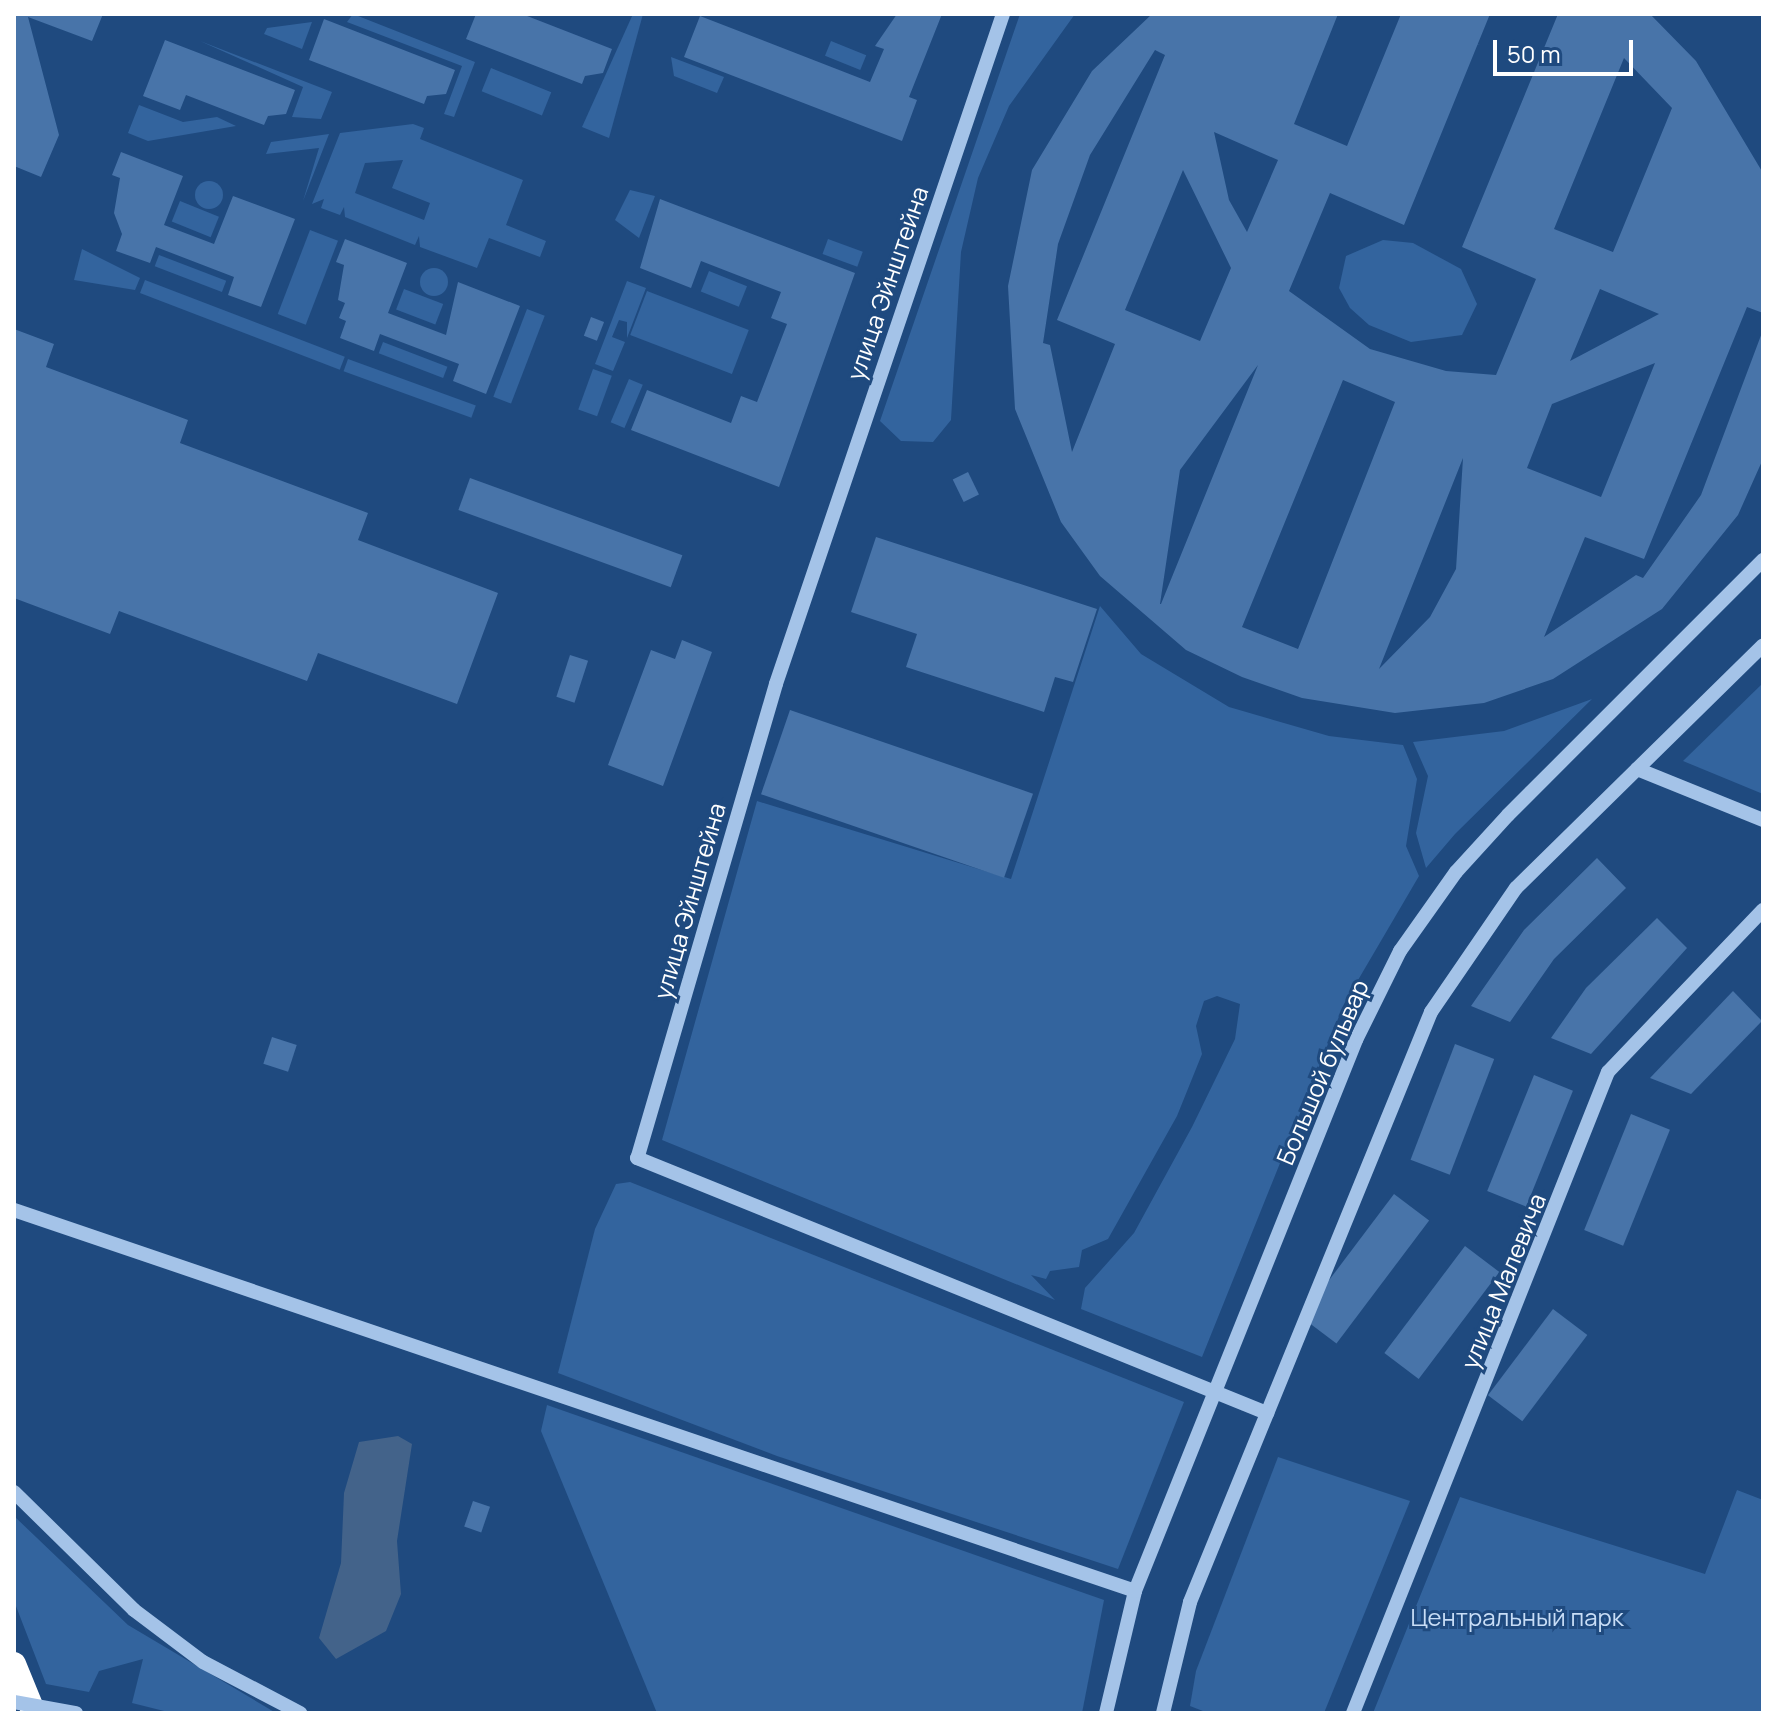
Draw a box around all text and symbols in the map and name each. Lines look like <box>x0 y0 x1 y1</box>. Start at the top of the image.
scale bar <box>1497 24 1637 74</box>
text: 50 m <box>1507 37 1561 70</box>
street label: улица Эйнштейна <box>840 182 934 384</box>
street label: улица Эйнштейна <box>647 800 731 1002</box>
street label: Большой бульвар <box>1270 975 1374 1169</box>
street label: улица Малевича <box>1455 1189 1551 1373</box>
park label: Центральный парк <box>1410 1603 1624 1631</box>

